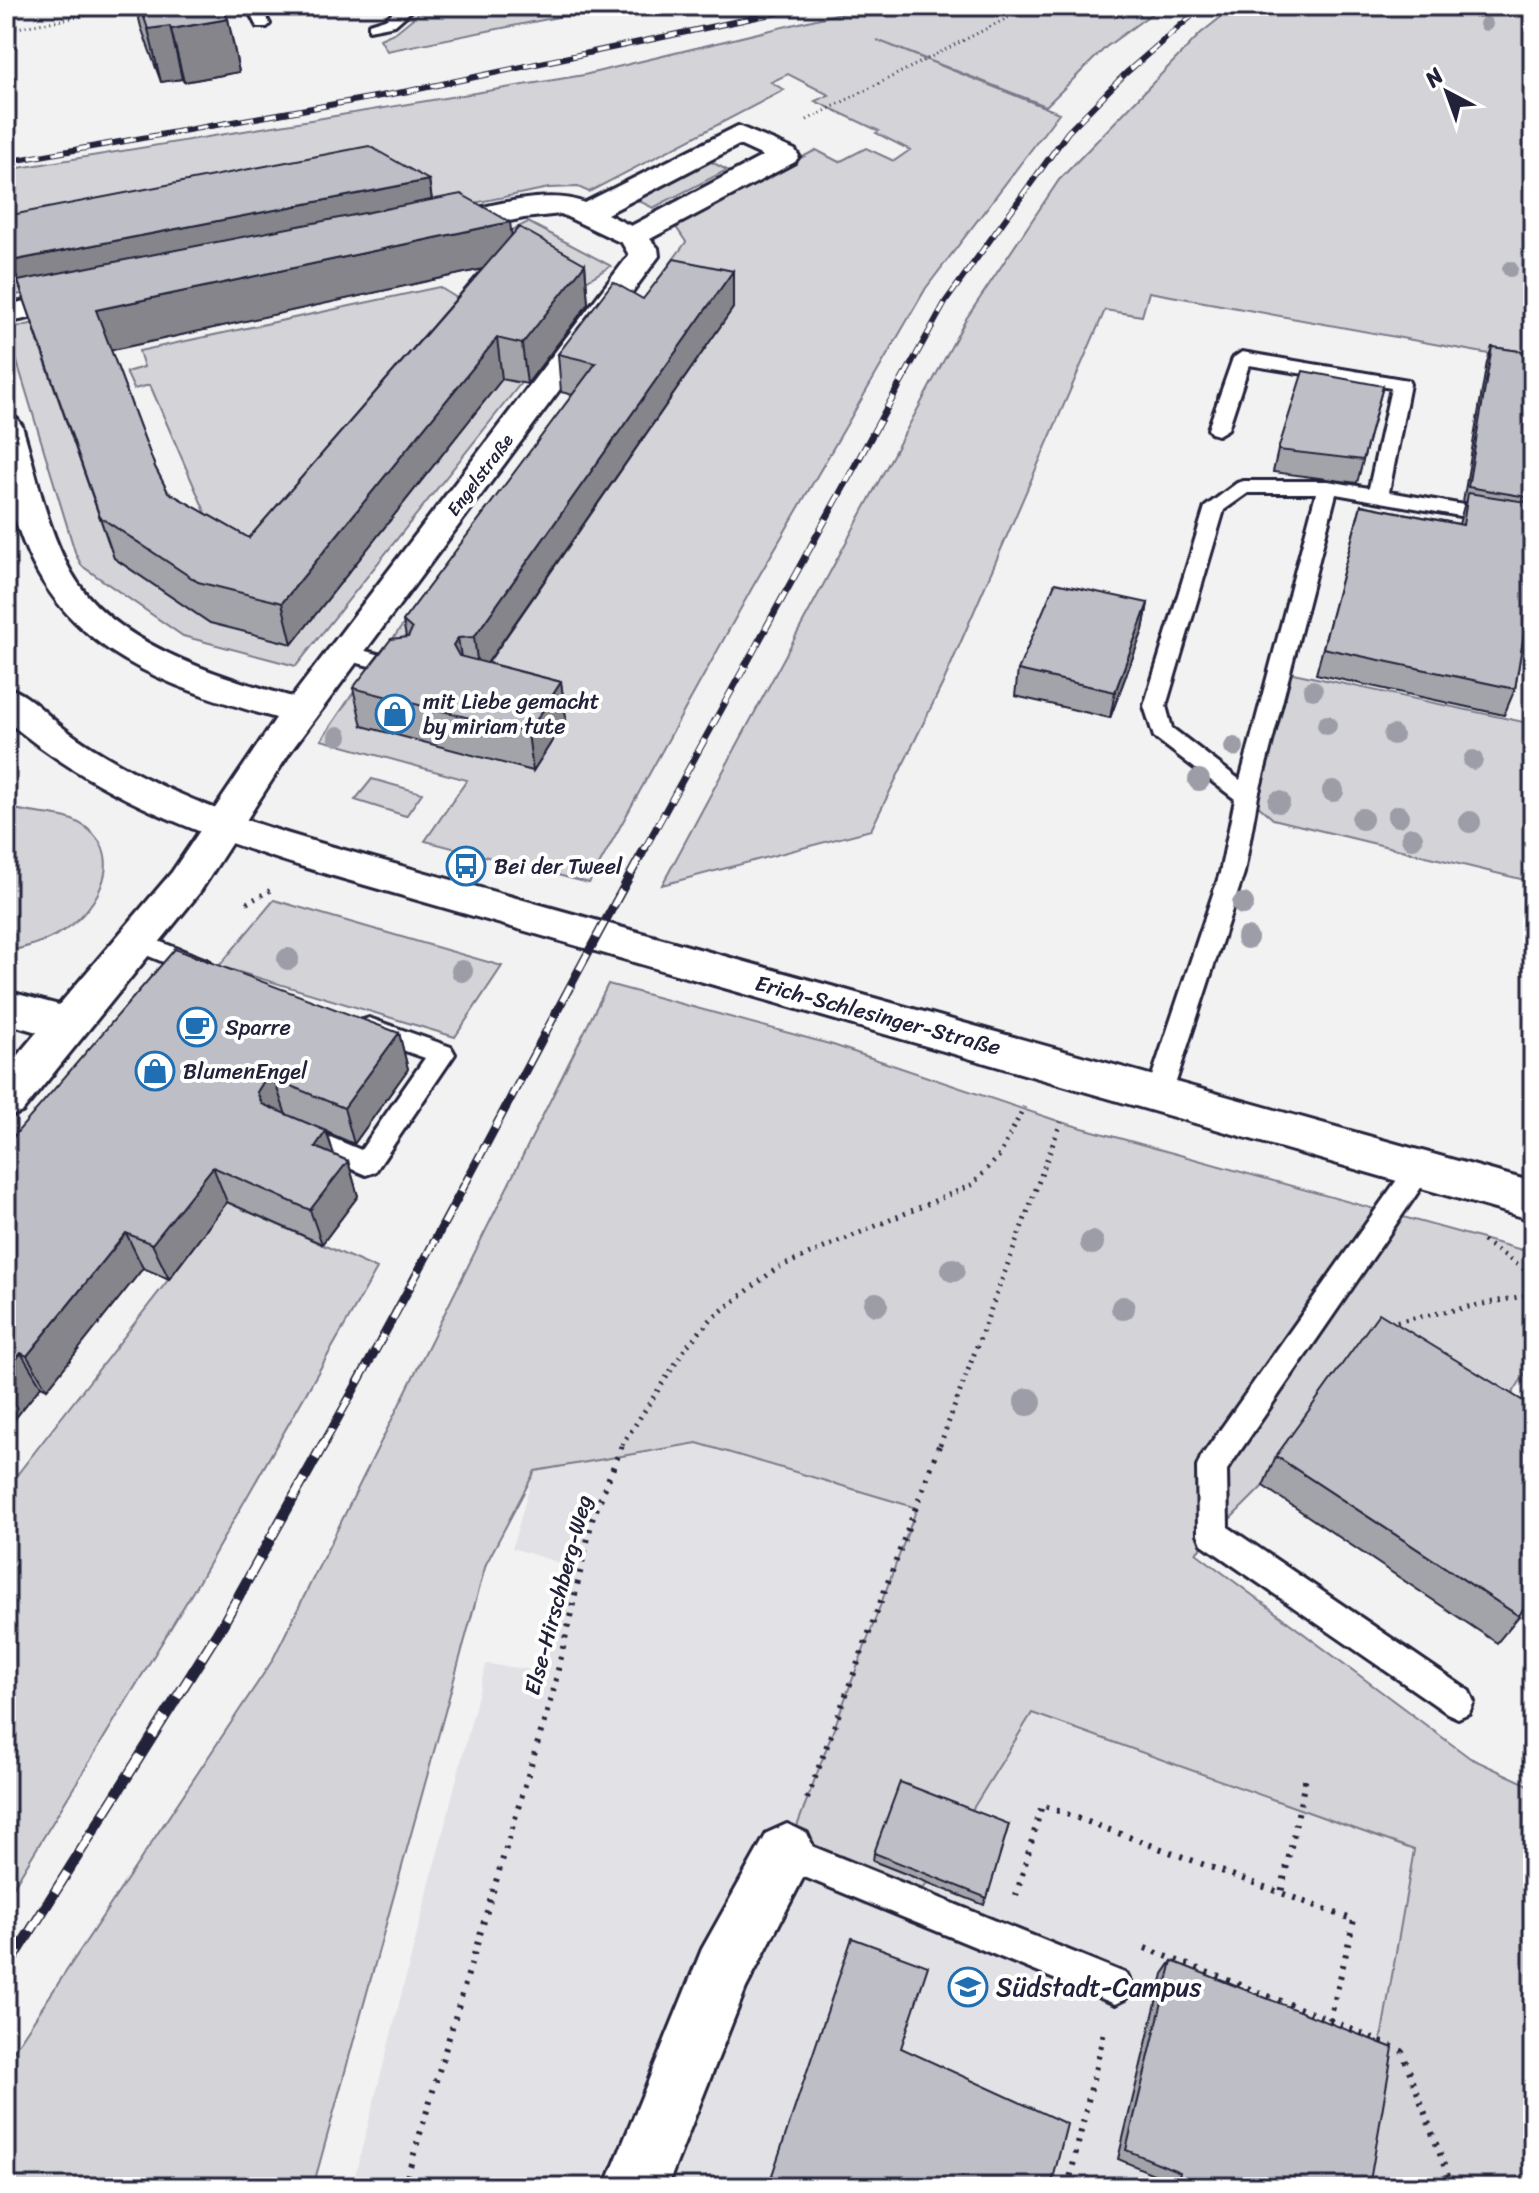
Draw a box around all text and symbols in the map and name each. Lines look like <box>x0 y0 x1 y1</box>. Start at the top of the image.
north arrow <box>1407 52 1487 132</box>
text: N <box>1415 57 1453 98</box>
street label: Engelstraße <box>438 426 522 523</box>
place label: mit Liebe gemacht by miriam tute <box>423 682 600 746</box>
shop icon: mit Liebe gemacht by miriam tute <box>374 693 416 735</box>
bus stop icon: Bei der Tweel <box>445 845 487 887</box>
place label: Bei der Tweel <box>494 847 623 886</box>
street label: Erich-Schlesinger-Straße <box>751 963 1005 1067</box>
cafe icon: Sparre <box>176 1006 218 1048</box>
place label: Sparre <box>225 1008 291 1047</box>
shop icon: BlumenEngel <box>134 1050 176 1092</box>
place label: BlumenEngel <box>183 1052 308 1091</box>
street label: Else-Hirschberg-Weg <box>513 1491 603 1699</box>
place label: Südstadt-Campus <box>996 1964 1201 2010</box>
school or university icon: Südstadt-Campus <box>947 1966 989 2008</box>

